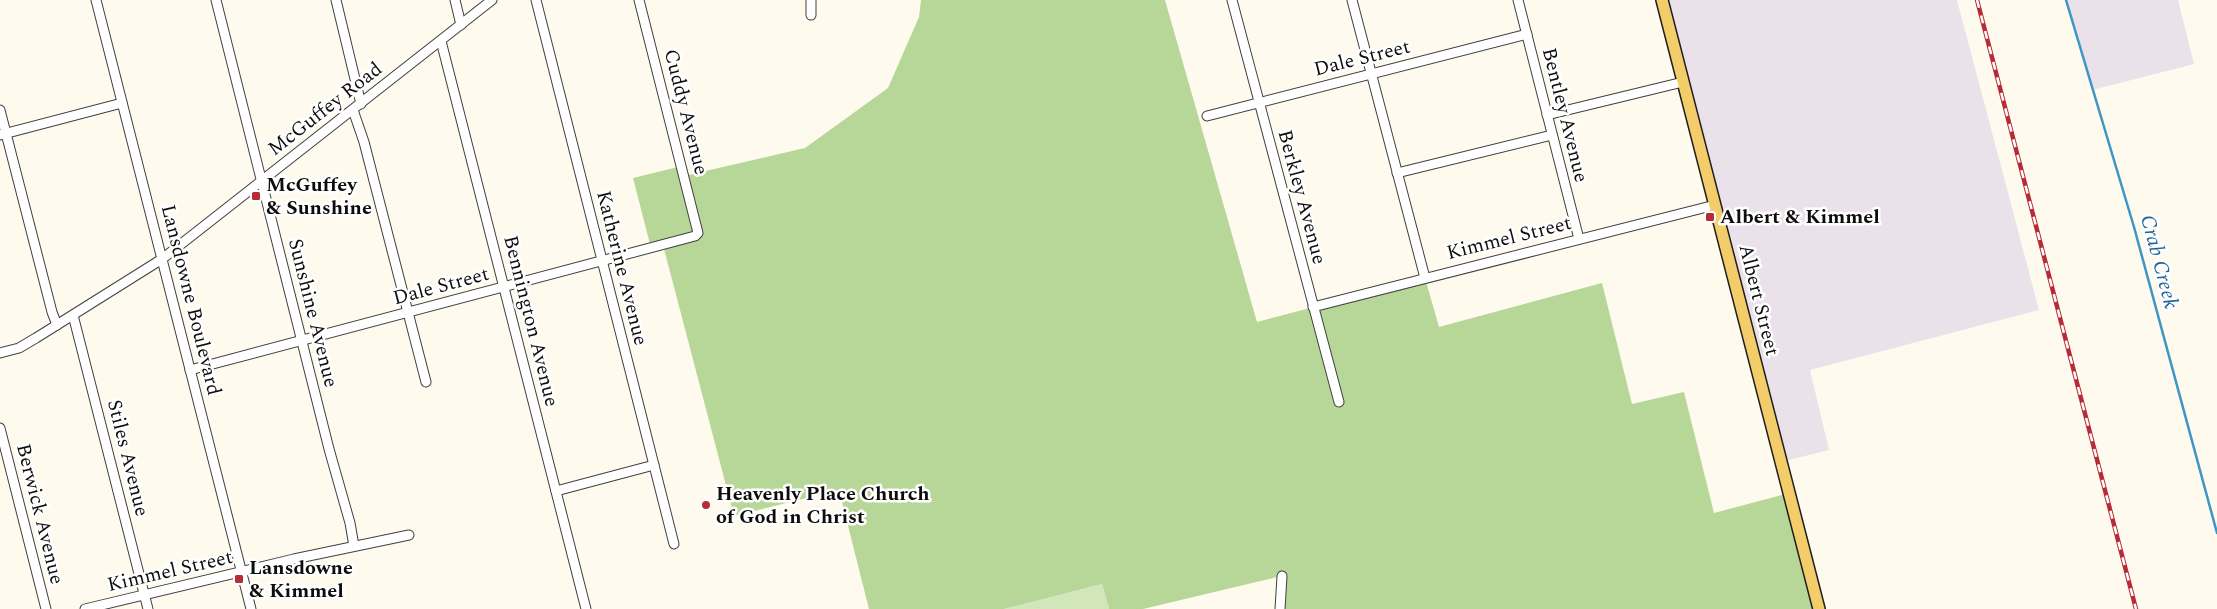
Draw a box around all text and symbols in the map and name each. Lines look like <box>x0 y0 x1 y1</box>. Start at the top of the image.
street label: Dale Street <box>1311 32 1413 84</box>
street label: Bentley Avenue <box>1534 44 1596 186</box>
street label: Cuddy Avenue <box>656 46 716 178</box>
street label: McGuffey Road <box>261 55 389 163</box>
street label: Berkley Avenue <box>1270 126 1334 268</box>
place label: McGuffey & Sunshine <box>266 170 372 223</box>
street label: Katherine Avenue <box>588 187 656 349</box>
marker: McGuffey & Sunshine <box>250 190 262 202</box>
street label: Lansdowne Boulevard <box>153 202 229 398</box>
place label: Albert & Kimmel <box>1720 202 1880 232</box>
street label: Kimmel Street <box>1443 208 1575 268</box>
marker: Albert & Kimmel <box>1704 211 1716 223</box>
water label: Crab Creek <box>2131 211 2187 313</box>
street label: Bennington Avenue <box>495 232 567 410</box>
street label: Sunshine Avenue <box>280 235 346 391</box>
street label: Albert Street <box>1731 241 1787 359</box>
street label: Dale Street <box>390 259 492 313</box>
street label: Stiles Avenue <box>99 396 157 520</box>
street label: Berwick Avenue <box>8 440 72 588</box>
place label: Heavenly Place Church of God in Christ <box>716 479 930 532</box>
marker: Heavenly Place Church of God in Christ <box>700 499 712 511</box>
street label: Kimmel Street <box>104 542 236 600</box>
place label: Lansdowne & Kimmel <box>249 553 353 606</box>
marker: Lansdowne & Kimmel <box>233 573 245 585</box>

